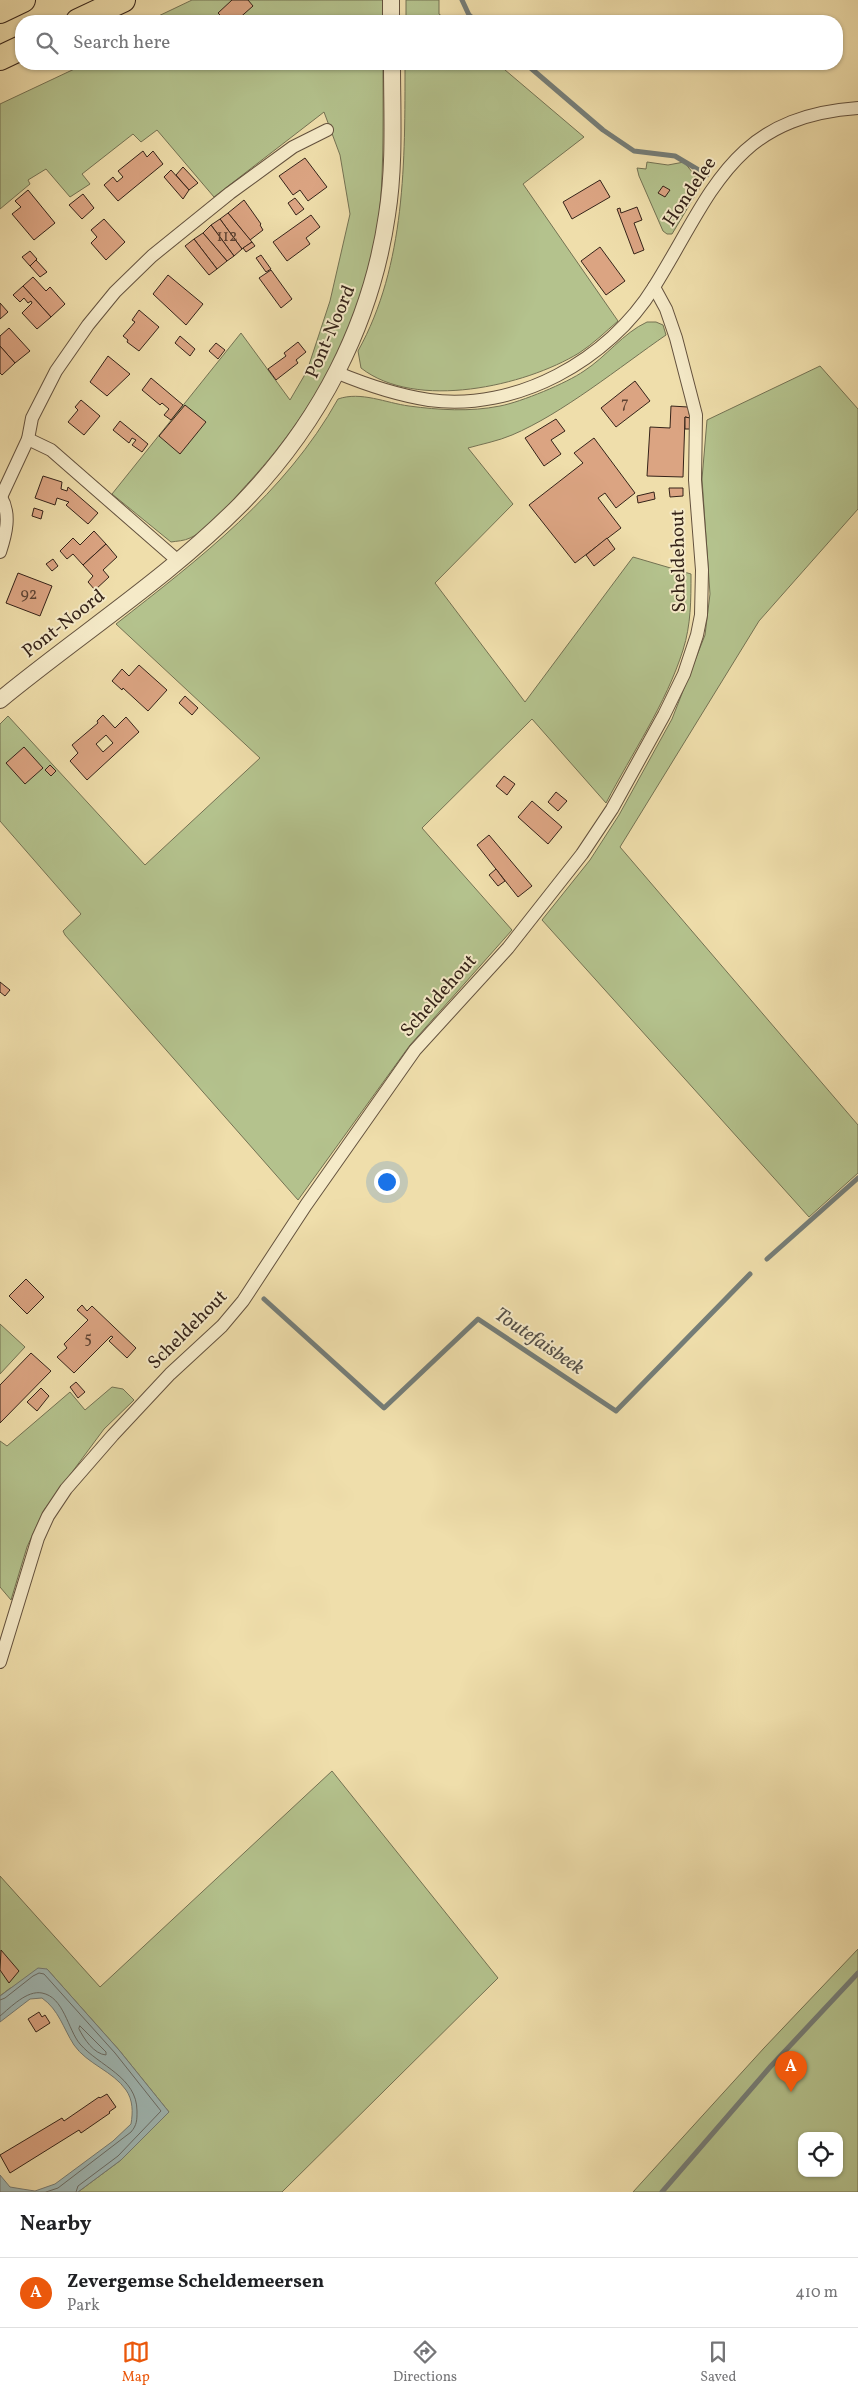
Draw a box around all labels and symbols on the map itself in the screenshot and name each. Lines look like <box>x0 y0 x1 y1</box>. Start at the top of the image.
street label: Hondelee <box>657 152 723 232</box>
house number: 112 <box>216 226 238 248</box>
street label: Pont-Noord <box>300 281 362 383</box>
house number: 7 <box>621 393 629 415</box>
street label: Scheldehout <box>665 509 693 613</box>
street label: Pont-Noord <box>17 583 111 665</box>
house number: 92 <box>21 584 37 606</box>
street label: Scheldehout <box>395 949 483 1043</box>
your location <box>374 1169 400 1195</box>
street label: Scheldehout <box>142 1284 234 1376</box>
water label: Toutefaisbeek <box>488 1302 590 1382</box>
house number: 5 <box>84 1328 92 1350</box>
pin: A <box>775 2051 807 2092</box>

